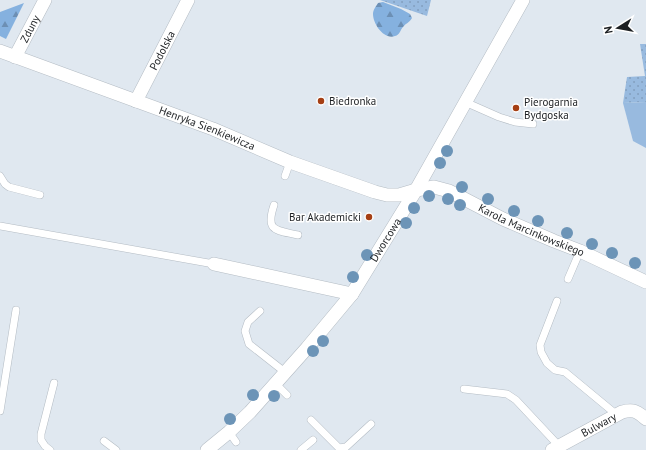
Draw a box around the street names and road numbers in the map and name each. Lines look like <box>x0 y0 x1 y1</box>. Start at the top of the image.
street label: Zduny <box>17 12 43 45</box>
street label: Podolska <box>146 28 178 72</box>
street label: Henryka Sienkiewicza <box>157 103 257 153</box>
street label: Karola Marcinkowskiego <box>476 201 587 259</box>
street label: Dworcowa <box>367 215 404 264</box>
street label: Bulwary <box>579 409 619 440</box>

